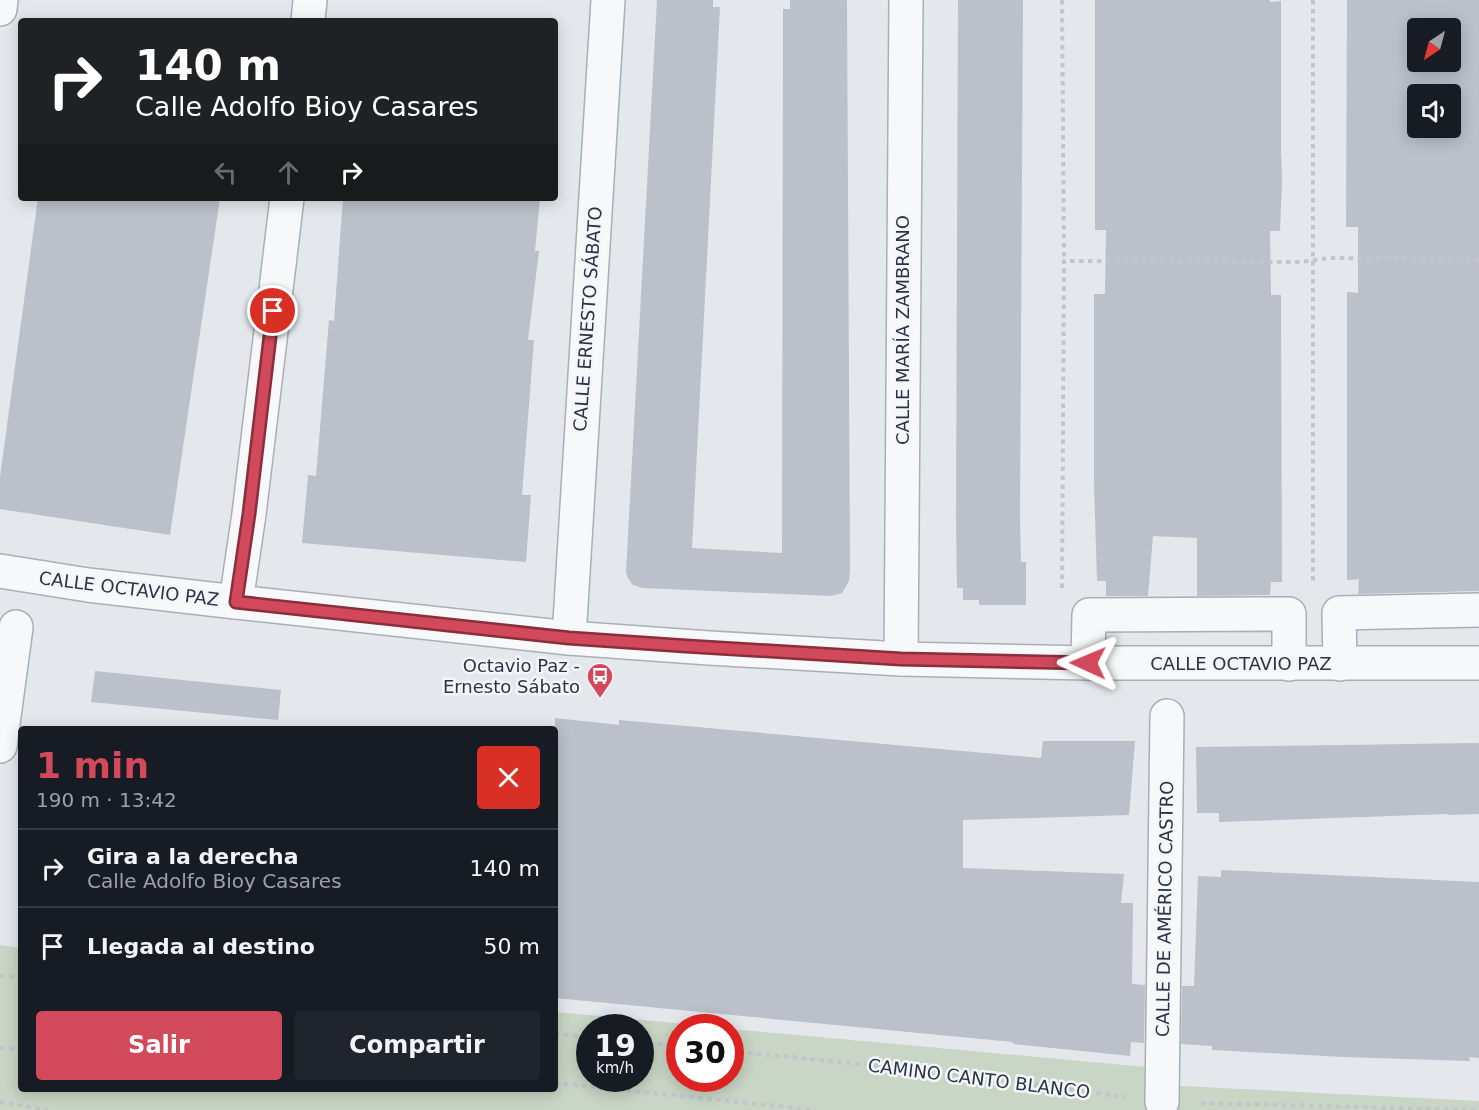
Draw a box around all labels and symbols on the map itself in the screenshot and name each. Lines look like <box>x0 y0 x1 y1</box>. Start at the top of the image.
north arrow <box>1407 18 1461 72</box>
street label: CALLE ERNESTO SÁBATO <box>569 206 606 432</box>
street label: CALLE MARÍA ZAMBRANO <box>892 215 913 445</box>
pin <box>247 285 298 336</box>
street label: CALLE OCTAVIO PAZ <box>38 567 220 610</box>
position arrow <box>1056 631 1120 695</box>
street label: CALLE OCTAVIO PAZ <box>1150 653 1332 674</box>
place label: Octavio Paz - Ernesto Sábato <box>443 655 580 697</box>
bus stop icon: Octavio Paz - Ernesto Sábato <box>585 661 615 699</box>
street label: CALLE DE AMÉRICO CASTRO <box>1152 781 1177 1037</box>
speed limit sign: 30 <box>666 1014 744 1092</box>
street label: CAMINO CANTO BLANCO <box>867 1054 1091 1103</box>

